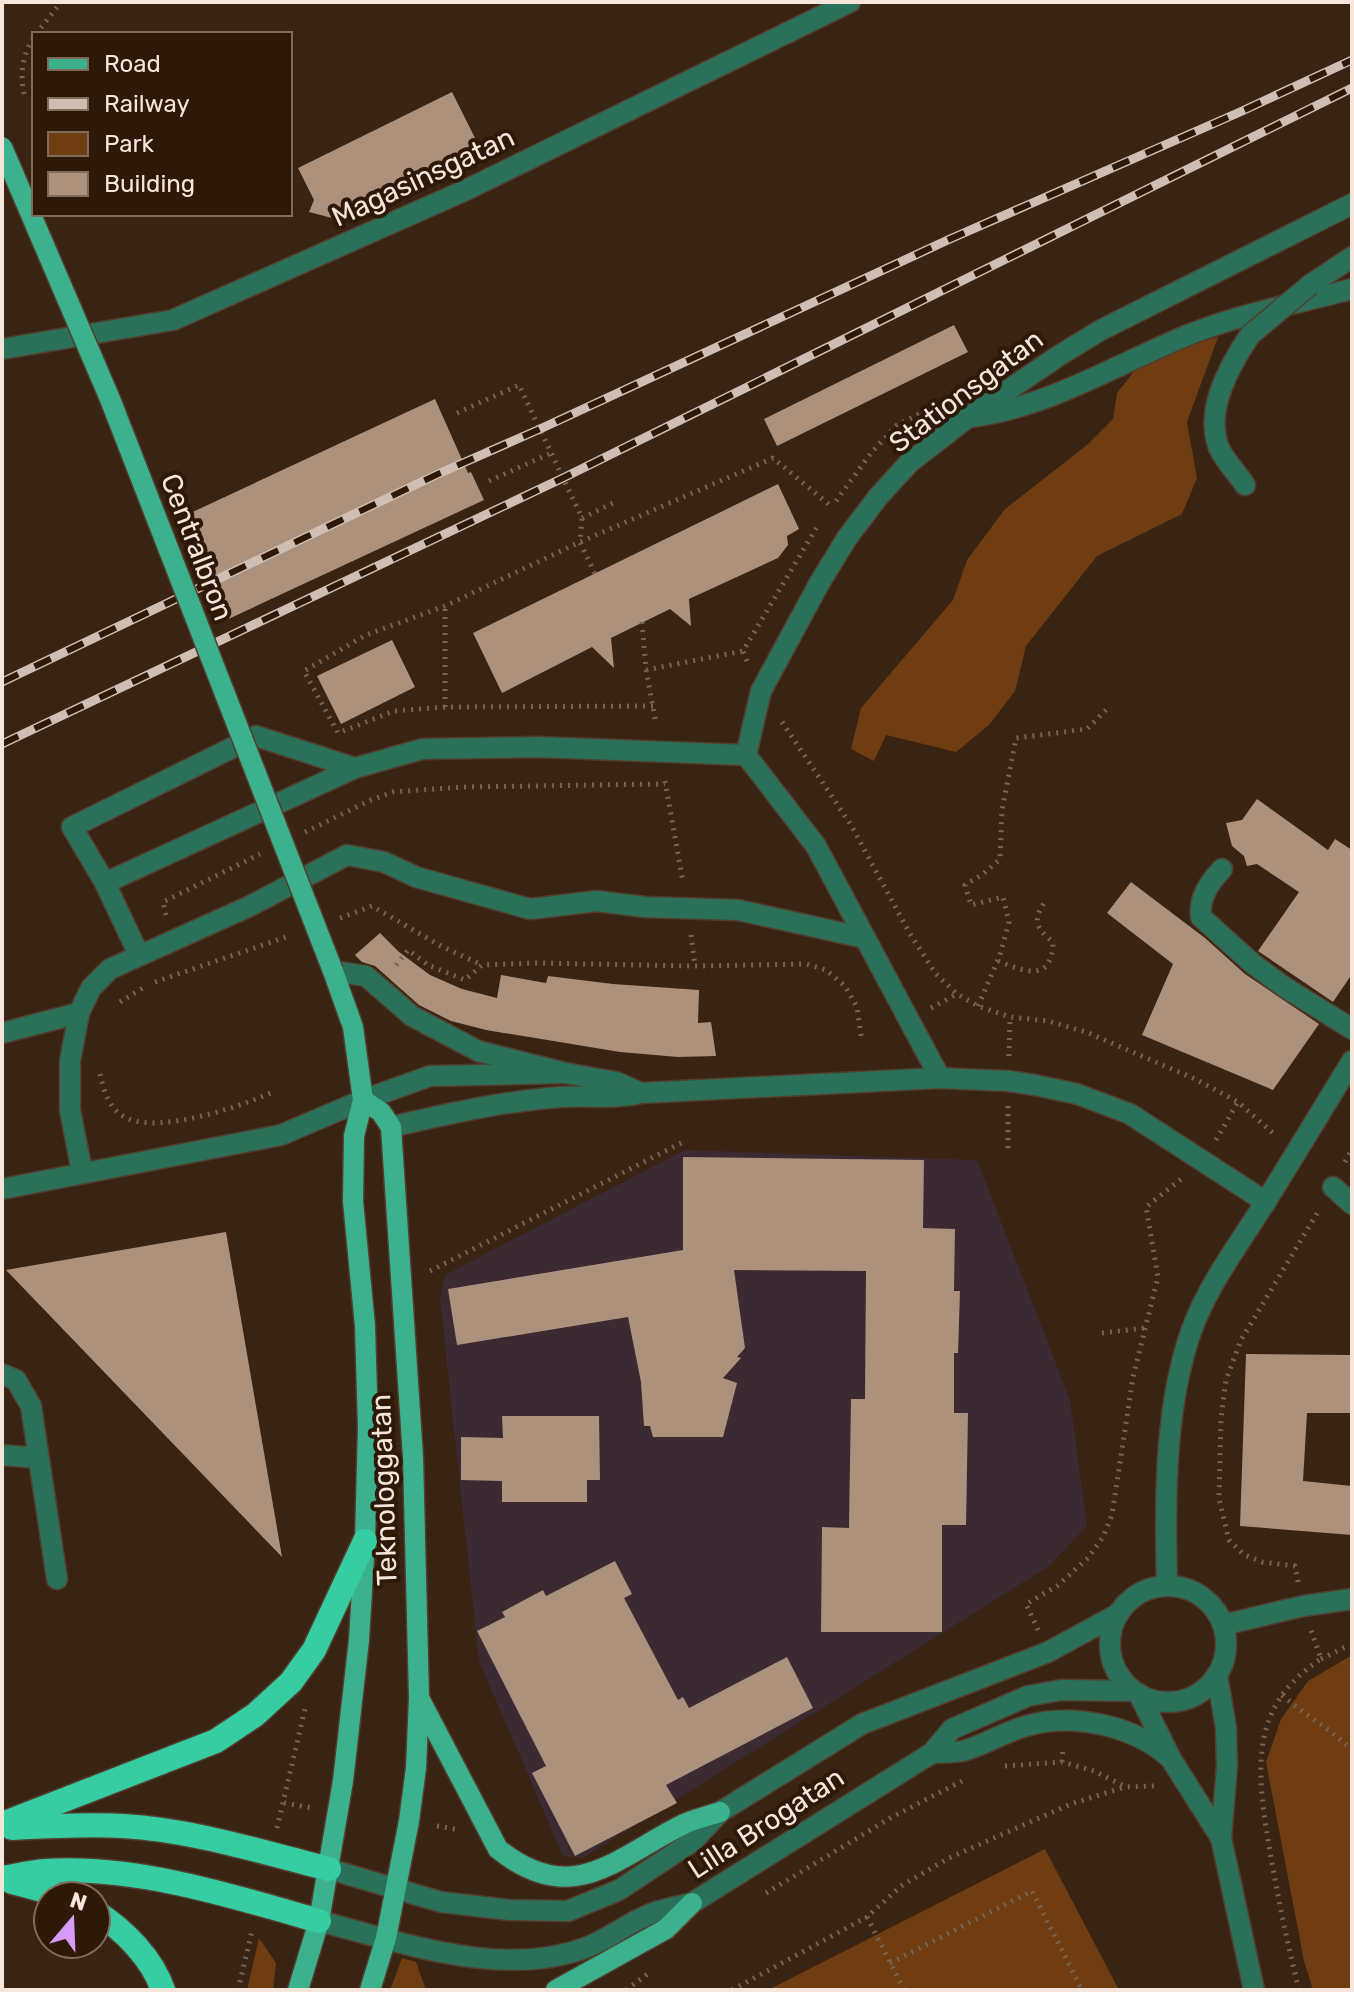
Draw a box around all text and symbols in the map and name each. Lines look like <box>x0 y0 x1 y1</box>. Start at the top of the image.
legend <box>32 32 292 216</box>
text: Road <box>104 50 161 78</box>
text: Railway <box>104 90 190 118</box>
street label: Magasinsgatan <box>326 120 520 234</box>
text: Park <box>104 130 155 158</box>
text: Building <box>104 170 195 198</box>
street label: Stationsgatan <box>883 322 1049 460</box>
street label: Centralbron <box>154 469 240 625</box>
street label: Teknologgatan <box>364 1394 404 1586</box>
street label: Lilla Brogatan <box>682 1760 850 1886</box>
north arrow <box>32 1880 112 1960</box>
text: N <box>66 1886 90 1917</box>

